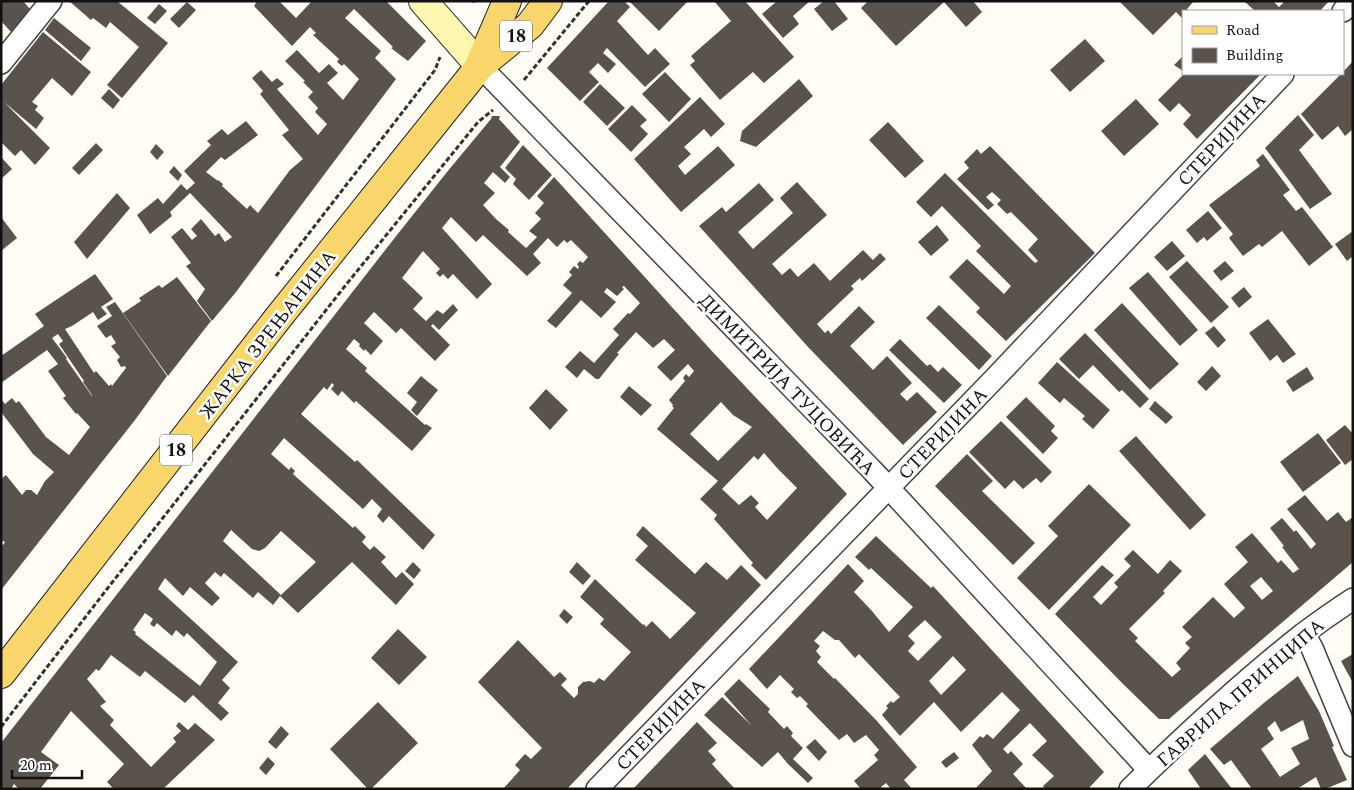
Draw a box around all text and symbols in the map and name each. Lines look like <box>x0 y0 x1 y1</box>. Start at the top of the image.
legend <box>1182 10 1344 75</box>
text: Road <box>1226 19 1260 42</box>
road number: 18 <box>500 20 532 52</box>
text: Building <box>1226 44 1283 67</box>
street label: СТЕРИЈИНА <box>1171 87 1273 193</box>
street label: ЖАРКА ЗРЕЊАНИНА <box>193 244 344 426</box>
street label: ДИМИТРИЈА ТУЦОВИЋА <box>692 287 882 483</box>
street label: СТЕРИЈИНА <box>891 381 995 487</box>
road number: 18 <box>160 434 192 466</box>
street label: ГАВРИЛА ПРИНЦИПА <box>1150 612 1332 775</box>
street label: СТЕРИЈИНА <box>609 672 713 778</box>
scale bar <box>12 748 82 780</box>
text: 20 m <box>20 754 52 777</box>

